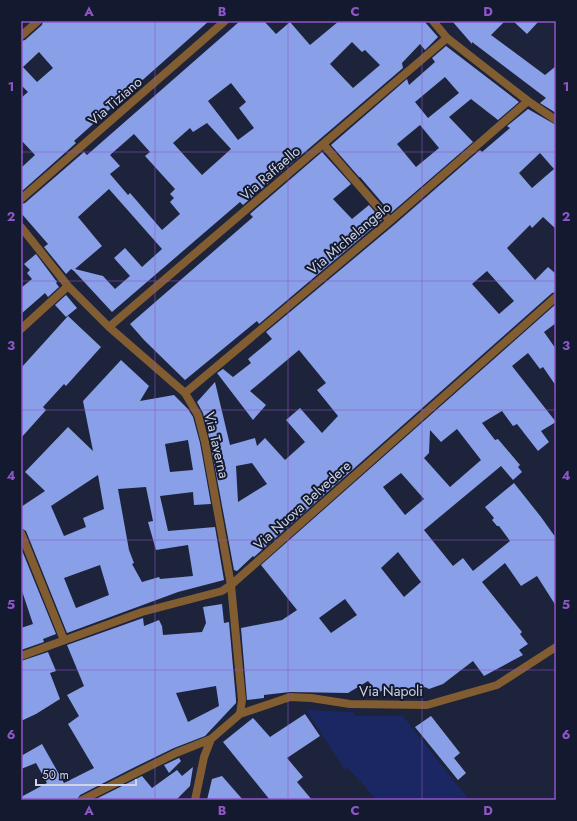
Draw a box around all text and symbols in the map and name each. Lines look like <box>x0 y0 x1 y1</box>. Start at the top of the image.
text: A <box>83 2 94 21</box>
text: B <box>218 2 227 21</box>
text: C <box>350 2 360 21</box>
text: D <box>483 2 493 21</box>
street label: Via Tiziano <box>84 72 147 130</box>
text: 1 <box>8 77 14 96</box>
text: 1 <box>563 77 569 96</box>
street label: Via Raffaello <box>235 141 305 205</box>
street label: Via Michelangelo <box>303 197 395 279</box>
text: 2 <box>7 207 15 226</box>
text: 2 <box>562 207 570 226</box>
text: 3 <box>7 336 15 355</box>
text: 3 <box>562 336 570 355</box>
street label: Via Taverna <box>200 410 234 480</box>
street label: Via Nuova Belvedere <box>249 456 355 554</box>
text: 4 <box>6 466 16 485</box>
text: 4 <box>561 466 571 485</box>
text: 5 <box>7 595 15 614</box>
text: 5 <box>562 595 570 614</box>
street label: Via Napoli <box>359 681 423 701</box>
text: 6 <box>7 725 16 744</box>
text: 6 <box>562 725 571 744</box>
scale bar <box>36 761 136 787</box>
text: 50 m <box>42 766 69 784</box>
text: A <box>83 801 94 820</box>
text: B <box>218 801 227 820</box>
text: C <box>350 801 360 820</box>
text: D <box>483 801 493 820</box>

